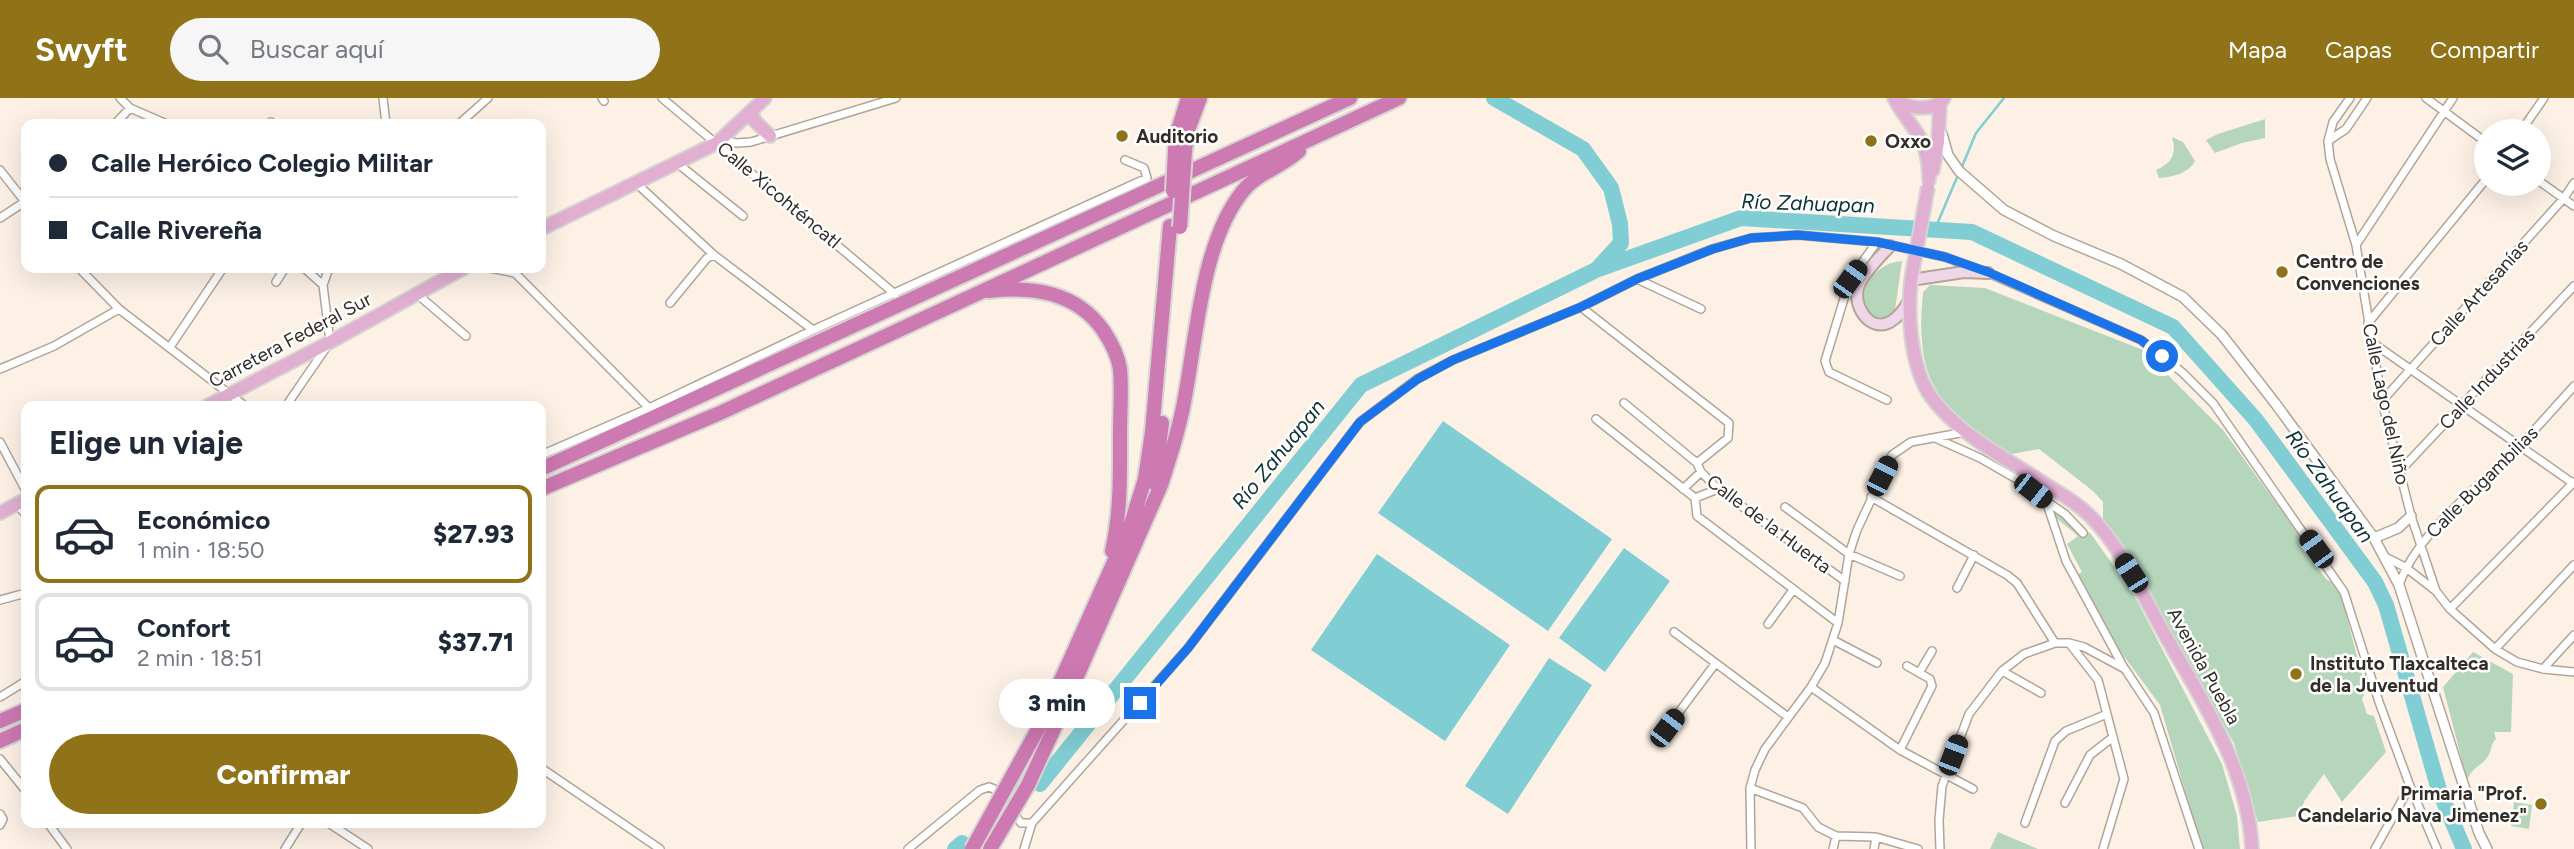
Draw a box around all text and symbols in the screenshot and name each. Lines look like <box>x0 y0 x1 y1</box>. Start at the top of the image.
search box <box>170 18 660 81</box>
text: Swyft <box>35 30 128 69</box>
icon: search <box>194 30 232 68</box>
text: Buscar aquí <box>250 33 384 65</box>
text: Mapa <box>2228 35 2287 64</box>
text: Capas <box>2325 35 2392 64</box>
text: Compartir <box>2430 35 2539 64</box>
map controls <box>2474 119 2551 196</box>
button: layers <box>2474 119 2551 196</box>
place label: Auditorio <box>1136 125 1218 148</box>
marker: Auditorio <box>1114 128 1130 144</box>
place label: Oxxo <box>1885 130 1931 153</box>
marker: Oxxo <box>1863 133 1879 149</box>
street label: Calle Xicohténcatl <box>713 137 845 253</box>
text: Calle Heróico Colegio Militar <box>91 147 433 179</box>
water label: Río Zahuapan <box>1741 188 1875 218</box>
text: Calle Rivereña <box>91 214 262 246</box>
street label: Calle Artesanías <box>2425 235 2533 351</box>
place label: Centro de Convenciones <box>2296 250 2420 295</box>
car <box>1830 256 1871 302</box>
marker: Centro de Convenciones <box>2274 264 2290 280</box>
street label: Carretera Federal Sur <box>205 287 376 393</box>
street label: Calle Lago del Niño <box>2358 321 2414 487</box>
street label: Calle Industrias <box>2434 324 2540 434</box>
route start <box>2146 340 2178 372</box>
water label: Río Zahuapan <box>1226 394 1330 514</box>
street label: Calle Bugambilias <box>2421 421 2543 543</box>
text: Elige un viaje <box>49 424 243 462</box>
water label: Río Zahuapan <box>2281 425 2379 548</box>
car <box>1864 453 1901 499</box>
street label: Calle de la Huerta <box>1702 470 1836 578</box>
car <box>2010 470 2057 512</box>
icon: car <box>53 503 116 566</box>
text: Económico <box>137 504 270 536</box>
text: $27.93 <box>433 518 514 550</box>
car <box>2296 526 2337 572</box>
text: 1 min · 18:50 <box>137 536 265 564</box>
car <box>2111 550 2152 596</box>
street label: Avenida Puebla <box>2162 604 2246 728</box>
icon: car <box>53 611 116 674</box>
text: Confort <box>137 612 231 644</box>
text: $37.71 <box>438 626 514 658</box>
text: 2 min · 18:51 <box>137 644 263 672</box>
place label: Instituto Tlaxcalteca de la Juventud <box>2310 652 2489 697</box>
marker: Instituto Tlaxcalteca de la Juventud <box>2288 666 2304 682</box>
callout: 3 min <box>1000 678 1116 728</box>
route end <box>1124 687 1156 719</box>
text: 3 min <box>1028 689 1086 717</box>
car <box>1646 705 1689 751</box>
car <box>1936 732 1971 778</box>
button: Confirmar <box>49 734 518 814</box>
place label: Primaria "Prof. Candelario Nava Jimenez" <box>2298 782 2527 827</box>
marker: Primaria "Prof. Candelario Nava Jimenez" <box>2533 796 2549 812</box>

